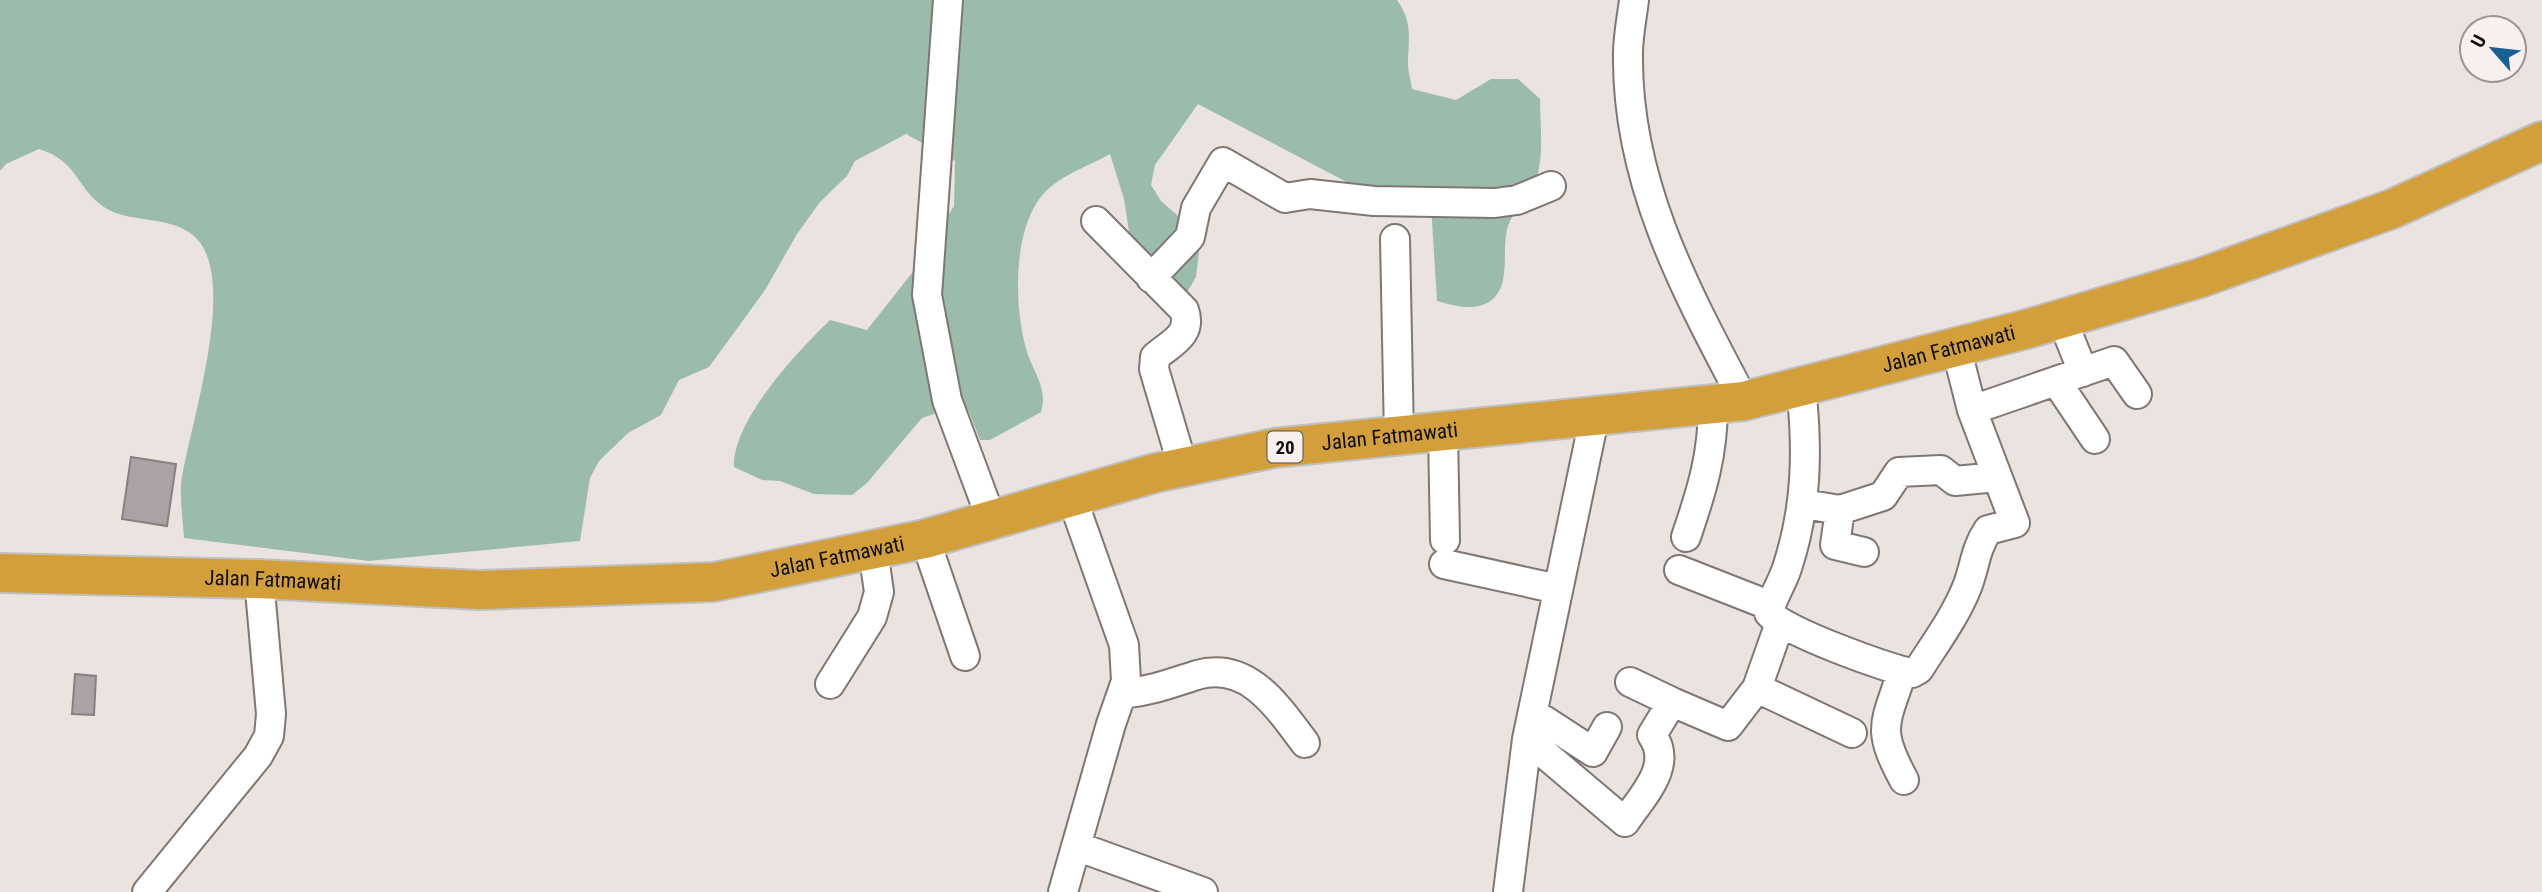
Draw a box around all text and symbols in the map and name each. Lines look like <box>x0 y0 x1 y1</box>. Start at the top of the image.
north arrow <box>2458 14 2528 84</box>
text: U <box>2466 31 2491 51</box>
street label: Jalan Fatmawati <box>1879 320 2018 377</box>
street label: Jalan Fatmawati <box>1320 418 1459 455</box>
road number: 20 <box>1268 432 1302 462</box>
street label: Jalan Fatmawati <box>768 532 906 582</box>
street label: Jalan Fatmawati <box>204 566 342 595</box>

